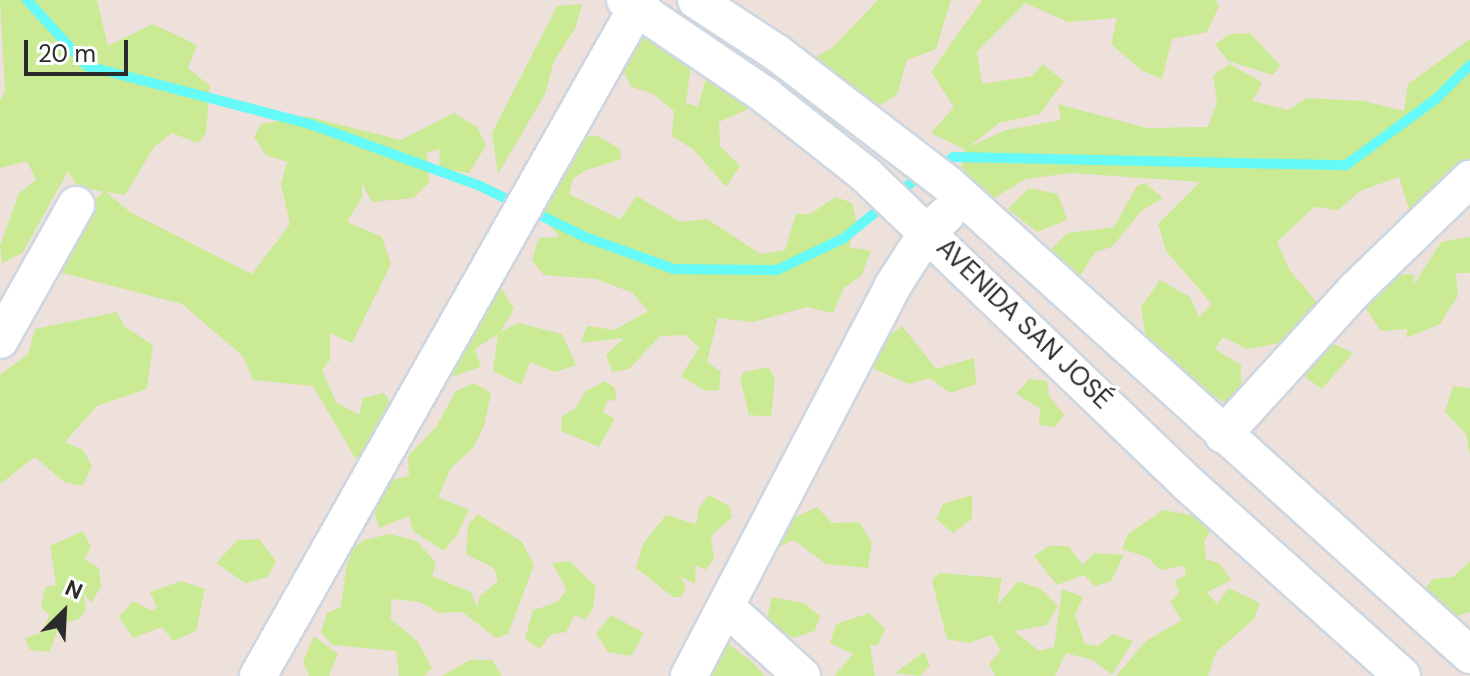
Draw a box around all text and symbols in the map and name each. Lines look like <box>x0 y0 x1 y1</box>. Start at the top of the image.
scale bar <box>28 24 132 74</box>
text: 20 m <box>38 38 96 69</box>
street label: AVENIDA SAN JOSÉ <box>930 232 1118 416</box>
north arrow <box>24 572 104 652</box>
text: N <box>61 573 87 606</box>

